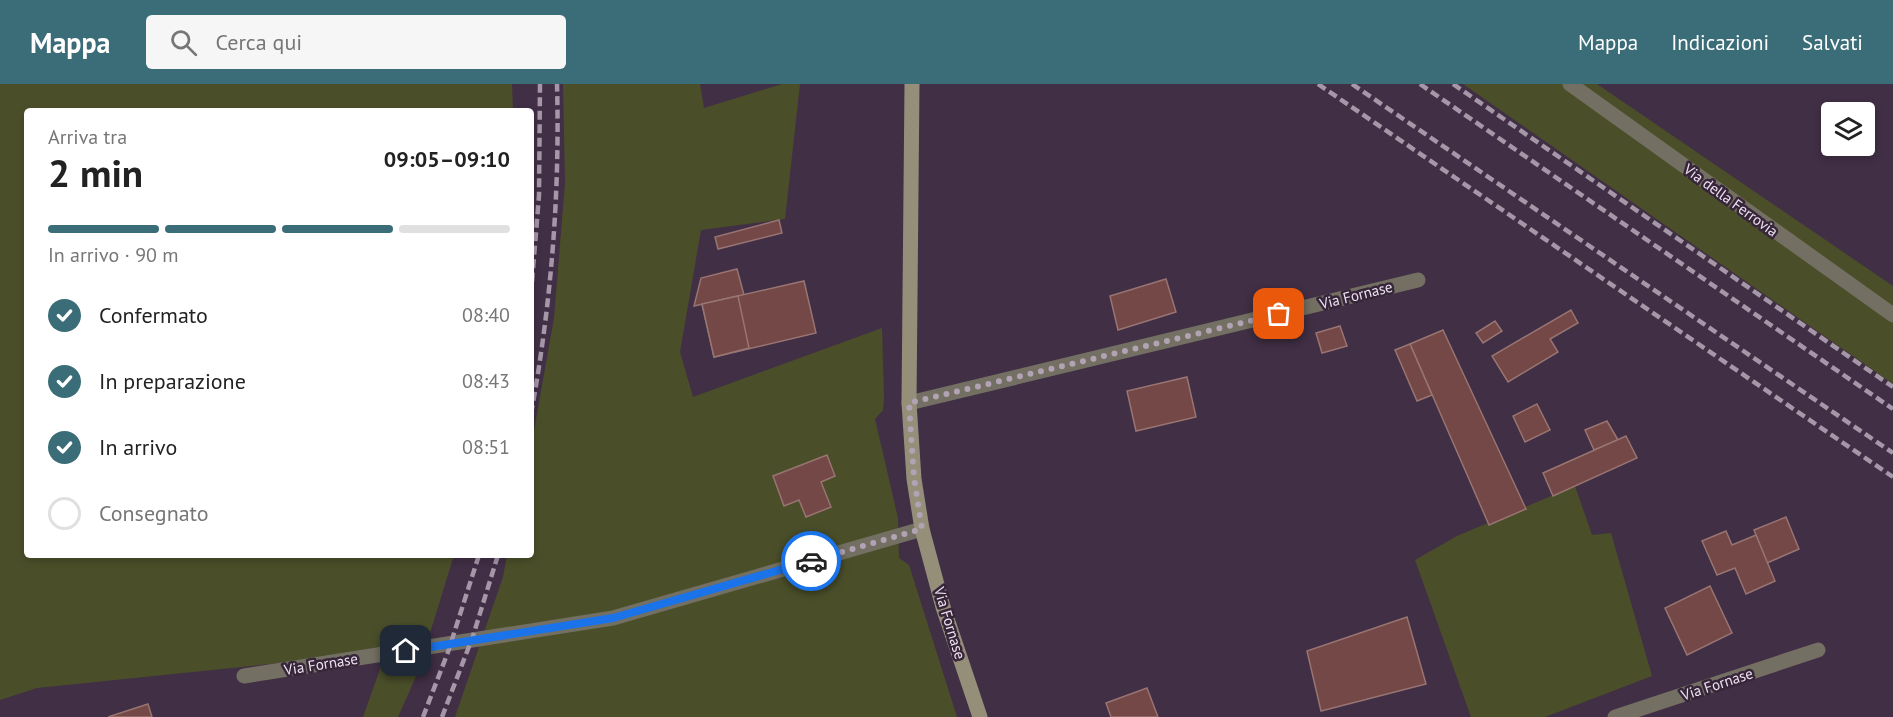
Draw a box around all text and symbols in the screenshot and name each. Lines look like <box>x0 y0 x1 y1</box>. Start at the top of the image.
search box <box>146 15 566 69</box>
text: Mappa <box>30 24 110 61</box>
icon: search <box>167 26 200 59</box>
text: Cerca qui <box>215 28 302 56</box>
text: Mappa <box>1578 29 1638 56</box>
text: Indicazioni <box>1671 29 1769 56</box>
text: Salvati <box>1802 29 1863 56</box>
map controls <box>1821 102 1875 156</box>
button: layers <box>1821 102 1875 156</box>
text: Arriva tra <box>48 124 127 150</box>
text: 09:05–09:10 <box>384 145 510 173</box>
text: 2 min <box>48 147 143 198</box>
street label: Via della Ferrovia <box>1679 159 1782 241</box>
text: In arrivo · 90 m <box>48 242 179 268</box>
street label: Via Fornase <box>1317 277 1394 313</box>
pin <box>1253 288 1304 339</box>
icon: bag <box>1262 297 1295 330</box>
icon: check <box>48 299 81 332</box>
text: Confermato <box>99 301 208 329</box>
text: 08:40 <box>462 302 510 328</box>
icon: check <box>48 365 81 398</box>
text: In preparazione <box>99 367 246 395</box>
text: 08:43 <box>462 368 510 394</box>
icon: check <box>48 431 81 464</box>
text: In arrivo <box>99 433 177 461</box>
text: 08:51 <box>462 434 510 460</box>
text: Consegnato <box>99 499 209 527</box>
courier <box>781 531 841 591</box>
icon: car <box>795 545 828 578</box>
street label: Via Fornase <box>930 584 970 661</box>
pin <box>380 625 431 676</box>
icon: home <box>389 634 422 667</box>
street label: Via Fornase <box>282 649 359 679</box>
street label: Via Fornase <box>1678 663 1755 705</box>

